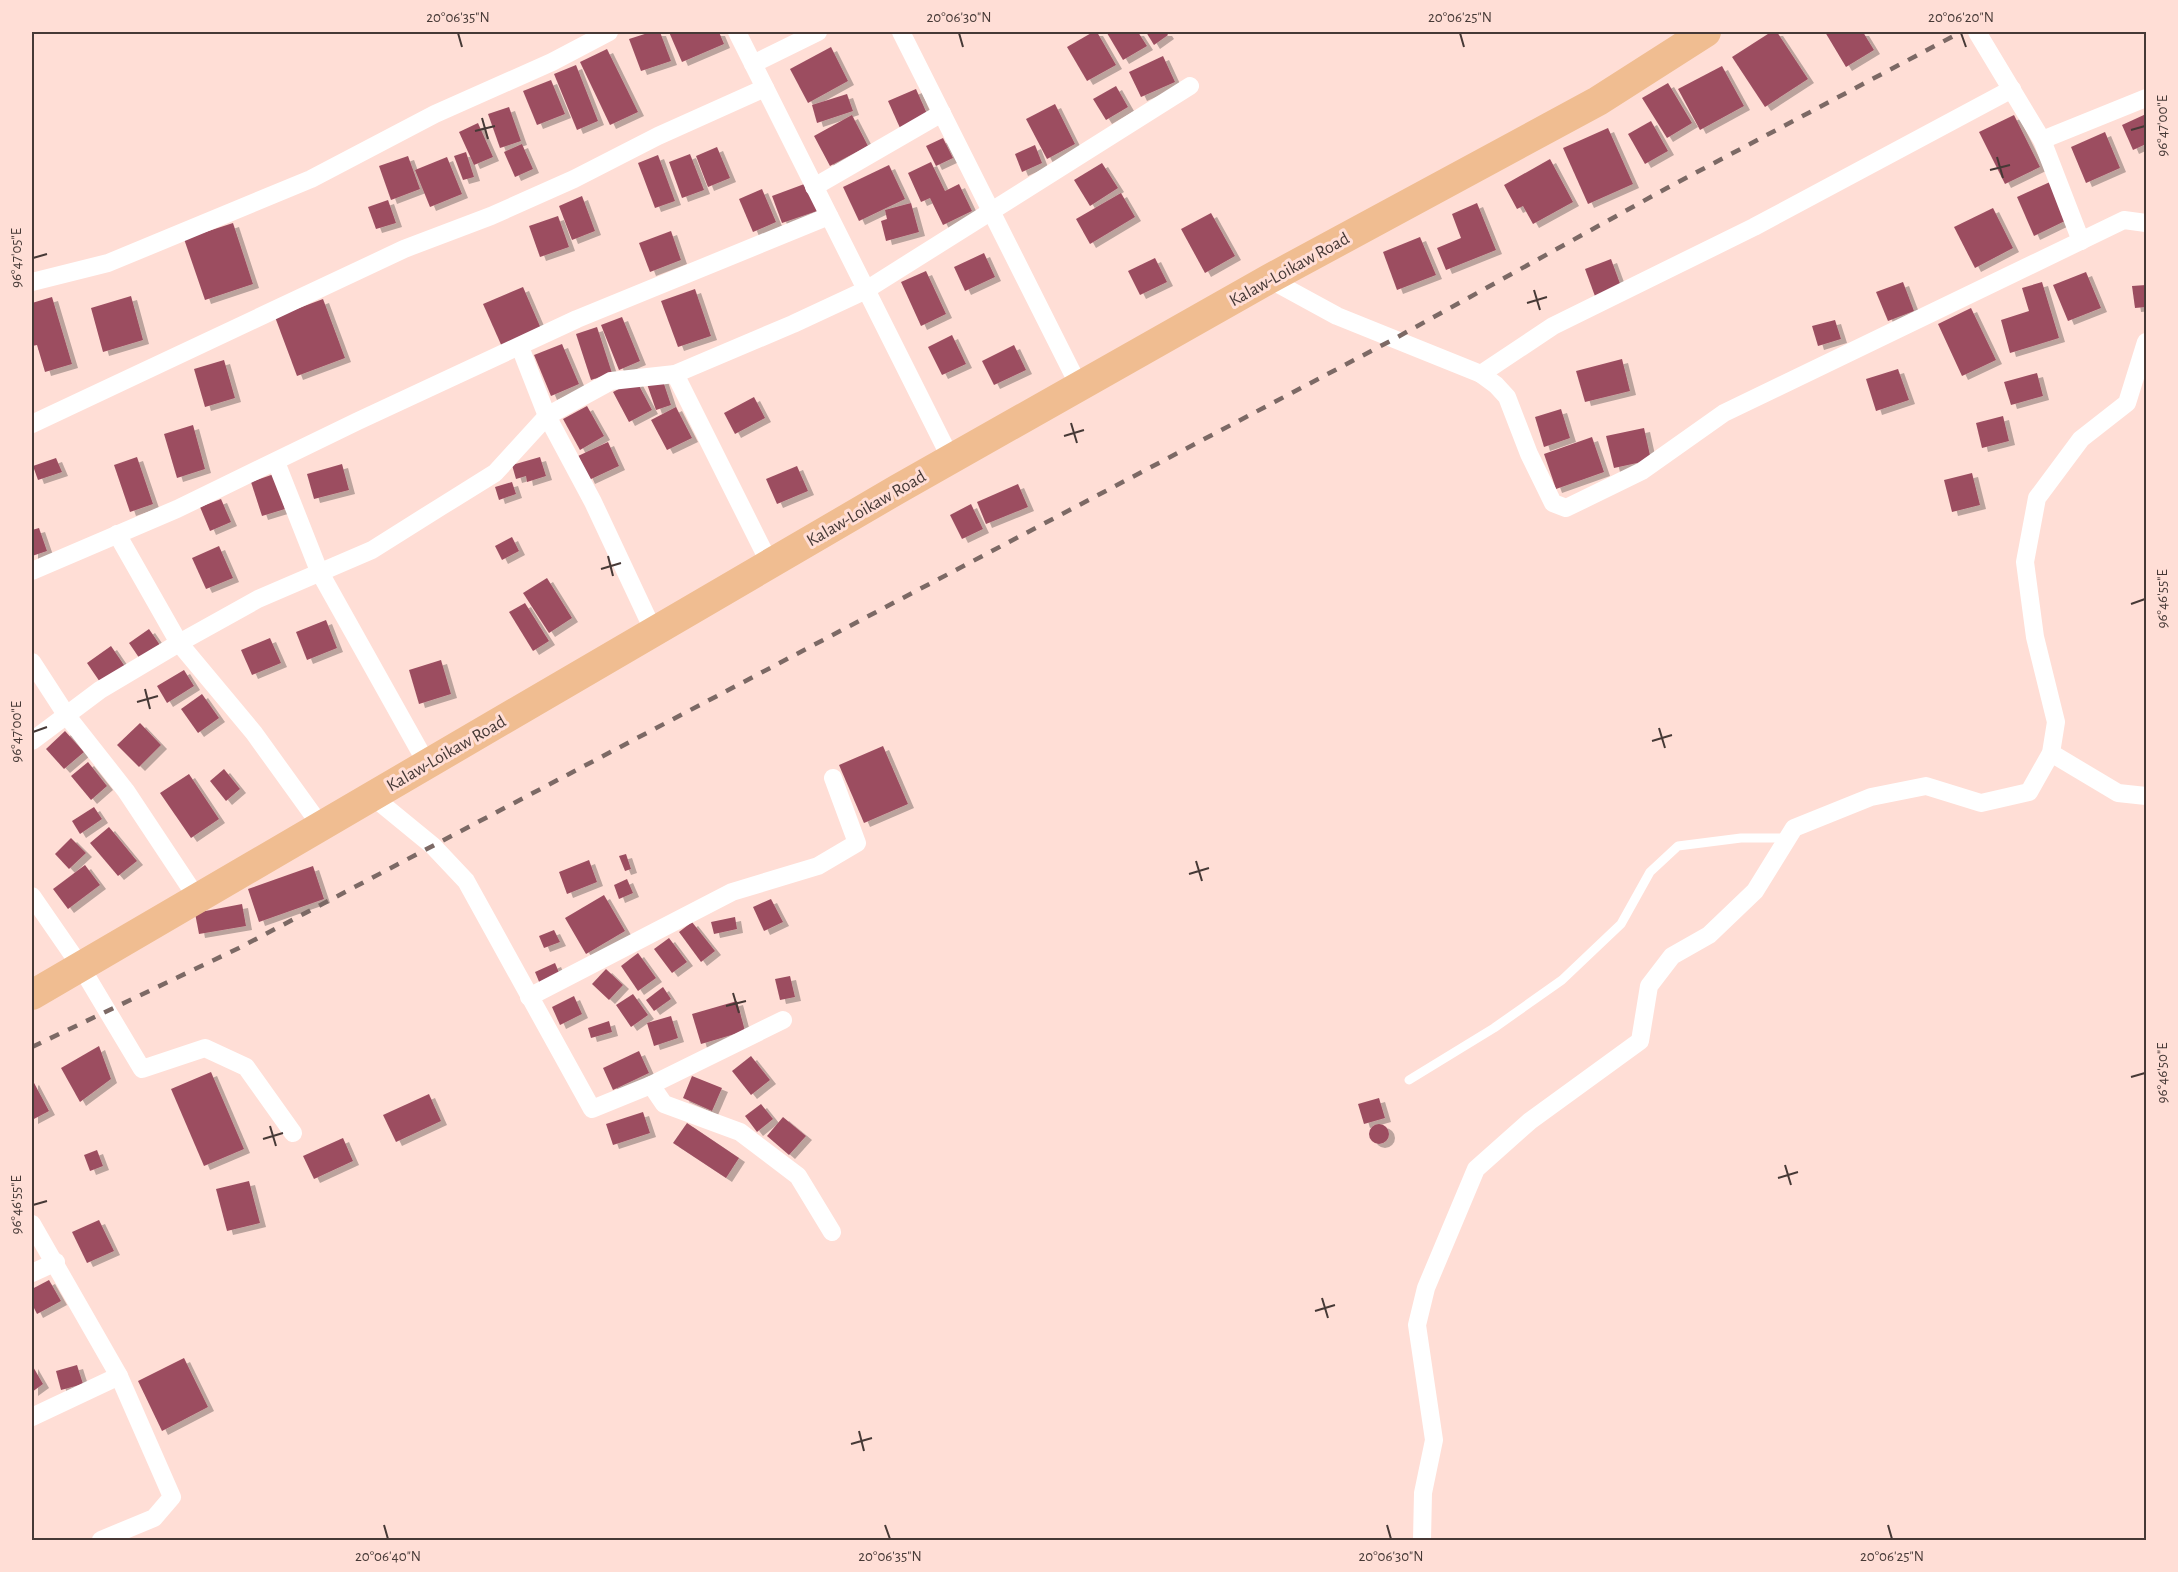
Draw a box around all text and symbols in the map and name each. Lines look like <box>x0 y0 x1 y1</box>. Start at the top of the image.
text: 20°06'35"N <box>426 10 490 25</box>
text: 20°06'30"N <box>926 10 992 25</box>
text: 20°06'25"N <box>1428 10 1492 25</box>
text: 20°06'20"N <box>1928 10 1994 25</box>
text: 96°47'00"E <box>2155 95 2170 157</box>
text: 96°47'05"E <box>9 228 24 288</box>
street label: Kalaw-Loikaw Road <box>1226 229 1353 310</box>
street label: Kalaw-Loikaw Road <box>804 467 929 550</box>
text: 96°46'55"E <box>2155 569 2170 629</box>
text: 96°47'00"E <box>9 701 24 763</box>
street label: Kalaw-Loikaw Road <box>384 712 509 795</box>
text: 96°46'50"E <box>2155 1043 2170 1103</box>
text: 96°46'55"E <box>9 1175 24 1235</box>
text: 20°06'40"N <box>355 1549 421 1564</box>
text: 20°06'35"N <box>858 1549 922 1564</box>
text: 20°06'30"N <box>1358 1549 1424 1564</box>
text: 20°06'25"N <box>1860 1549 1924 1564</box>

